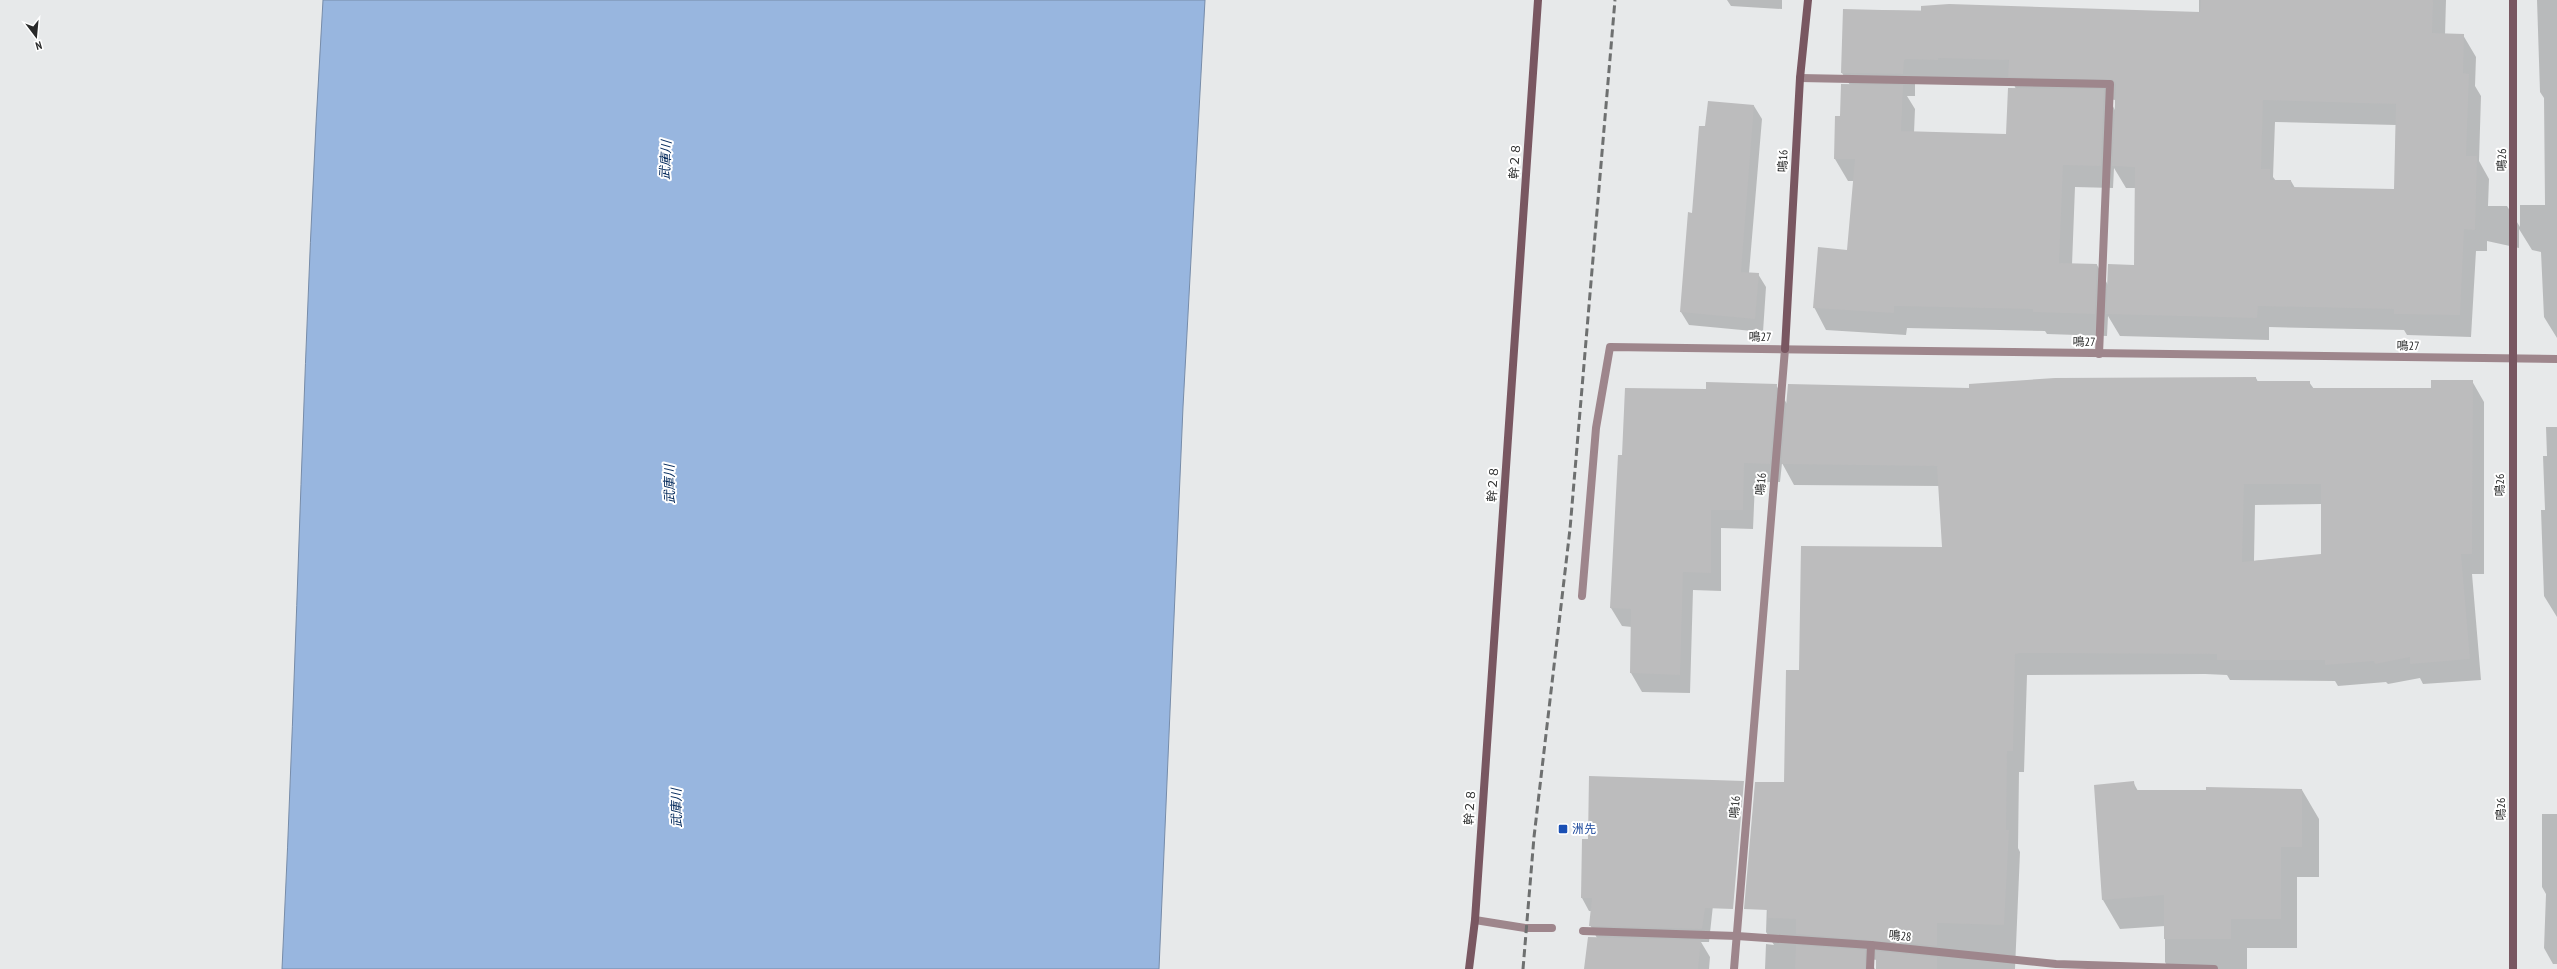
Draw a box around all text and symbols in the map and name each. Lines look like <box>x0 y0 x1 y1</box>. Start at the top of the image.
north arrow <box>16 16 56 56</box>
text: N <box>34 38 44 53</box>
water label: 武庫川 <box>656 138 675 180</box>
street label: 幹２８ <box>1506 142 1523 179</box>
street label: 鳴26 <box>2494 148 2509 172</box>
street label: 鳴16 <box>1774 149 1791 173</box>
street label: 鳴27 <box>1748 329 1772 344</box>
street label: 鳴27 <box>2072 334 2096 349</box>
street label: 鳴27 <box>2396 338 2420 353</box>
water label: 武庫川 <box>661 462 678 504</box>
street label: 幹２８ <box>1484 465 1501 502</box>
street label: 鳴16 <box>1752 472 1769 496</box>
street label: 鳴26 <box>2492 474 2507 496</box>
water label: 武庫川 <box>668 786 685 828</box>
street label: 幹２８ <box>1461 788 1478 825</box>
street label: 鳴16 <box>1726 795 1743 819</box>
street label: 鳴26 <box>2493 798 2508 820</box>
place label: 洲先 <box>1572 821 1596 836</box>
marker: 洲先 <box>1557 823 1569 835</box>
street label: 鳴28 <box>1888 927 1912 944</box>

